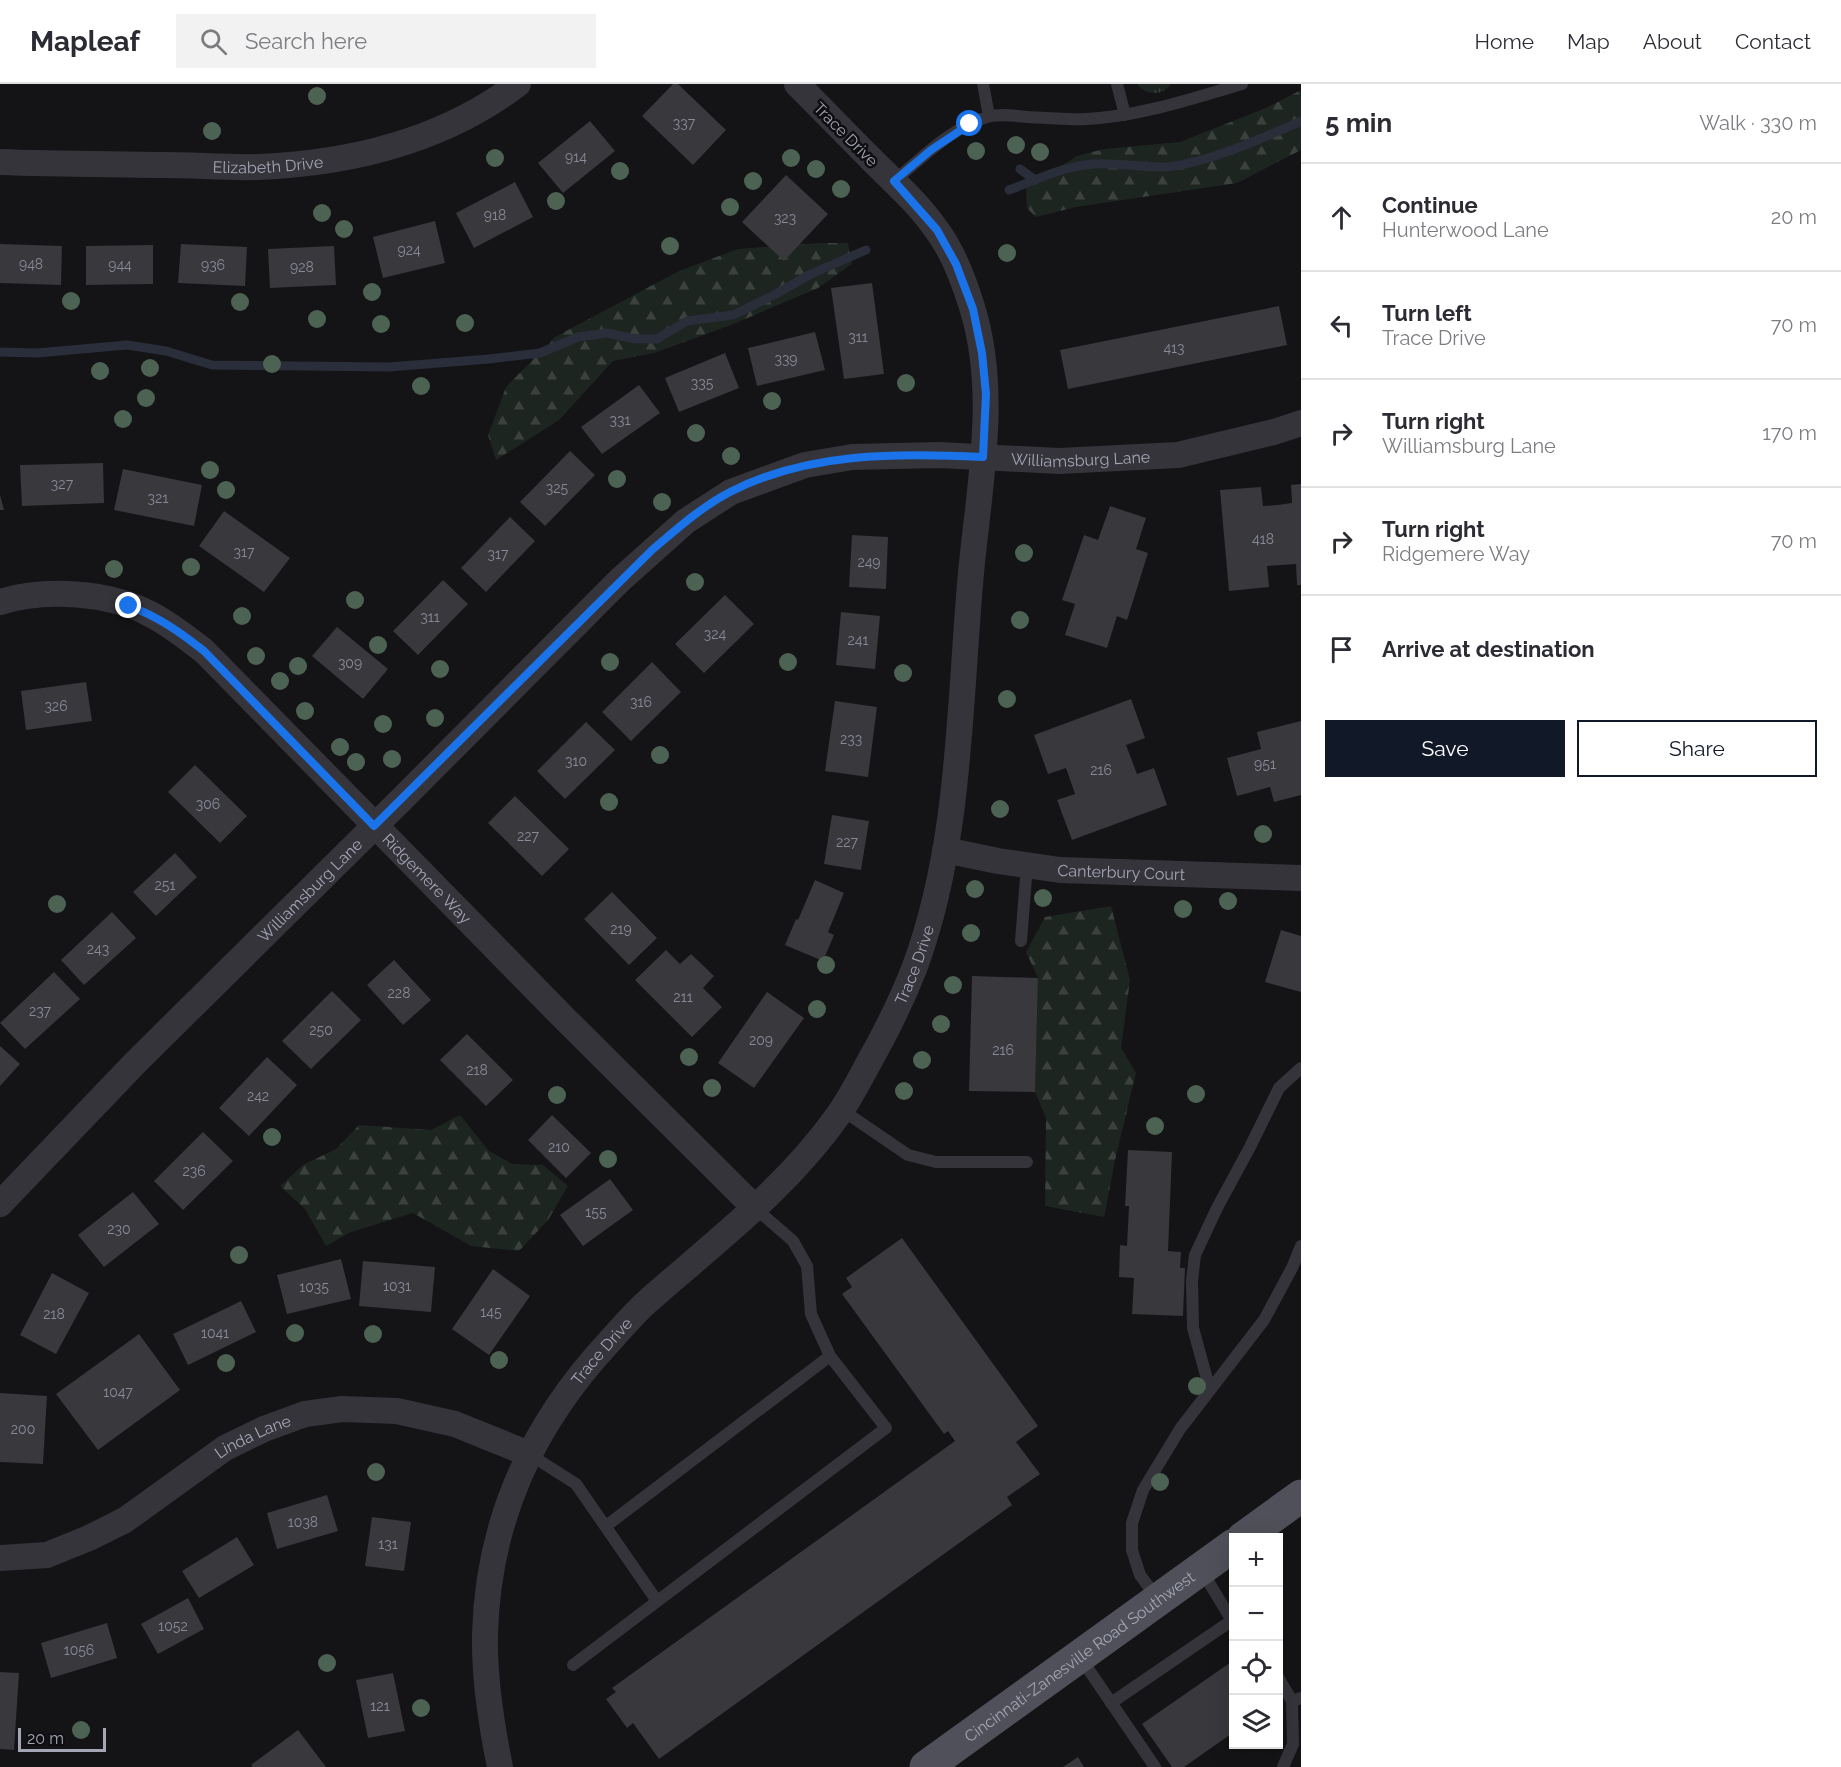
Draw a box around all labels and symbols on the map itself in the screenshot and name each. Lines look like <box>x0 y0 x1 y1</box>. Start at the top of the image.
street label: Trace Drive <box>810 98 882 170</box>
route start <box>956 110 982 136</box>
house number: 337 <box>673 115 696 131</box>
house number: 914 <box>565 149 587 165</box>
street label: Elizabeth Drive <box>212 152 324 177</box>
house number: 918 <box>484 207 506 223</box>
house number: 323 <box>774 210 796 226</box>
house number: 924 <box>397 242 421 258</box>
house number: 948 <box>19 256 43 272</box>
house number: 944 <box>108 257 132 273</box>
house number: 936 <box>201 257 225 273</box>
house number: 928 <box>290 259 314 275</box>
house number: 311 <box>848 329 868 345</box>
house number: 413 <box>1163 340 1185 356</box>
house number: 339 <box>774 351 798 367</box>
house number: 335 <box>691 375 714 391</box>
house number: 331 <box>610 412 630 428</box>
street label: Williamsburg Lane <box>1011 447 1151 471</box>
house number: 327 <box>51 476 74 492</box>
house number: 325 <box>546 480 569 496</box>
house number: 321 <box>148 490 168 506</box>
house number: 418 <box>1252 531 1274 547</box>
house number: 317 <box>234 544 255 560</box>
house number: 317 <box>488 546 509 562</box>
house number: 249 <box>857 554 881 570</box>
route end <box>115 592 141 618</box>
house number: 311 <box>420 609 440 625</box>
house number: 324 <box>704 626 727 642</box>
house number: 241 <box>848 632 868 648</box>
house number: 309 <box>338 655 362 671</box>
house number: 316 <box>630 694 652 710</box>
house number: 326 <box>44 698 68 714</box>
house number: 233 <box>840 731 862 747</box>
house number: 310 <box>565 753 587 769</box>
house number: 951 <box>1254 756 1276 772</box>
house number: 216 <box>1090 762 1112 778</box>
house number: 306 <box>196 796 220 812</box>
house number: 227 <box>517 828 540 844</box>
street label: Ridgemere Way <box>378 830 475 928</box>
house number: 227 <box>836 834 859 850</box>
street label: Williamsburg Lane <box>254 835 366 946</box>
street label: Canterbury Court <box>1057 861 1186 884</box>
house number: 251 <box>155 877 175 893</box>
house number: 219 <box>610 921 632 937</box>
street label: Trace Drive <box>891 923 938 1008</box>
house number: 243 <box>87 941 109 957</box>
house number: 228 <box>388 985 410 1001</box>
house number: 211 <box>673 989 693 1005</box>
house number: 237 <box>29 1003 52 1019</box>
house number: 250 <box>309 1022 333 1038</box>
house number: 209 <box>749 1032 773 1048</box>
house number: 216 <box>992 1042 1014 1058</box>
house number: 218 <box>466 1062 488 1078</box>
house number: 242 <box>247 1088 269 1104</box>
house number: 210 <box>548 1139 570 1155</box>
house number: 236 <box>182 1163 206 1179</box>
house number: 155 <box>585 1204 607 1220</box>
house number: 230 <box>107 1221 131 1237</box>
house number: 1031 <box>383 1278 411 1294</box>
house number: 1035 <box>299 1279 329 1295</box>
house number: 145 <box>480 1304 502 1320</box>
house number: 218 <box>43 1306 65 1322</box>
street label: Trace Drive <box>567 1314 636 1389</box>
house number: 1041 <box>201 1325 229 1341</box>
house number: 1047 <box>103 1384 133 1400</box>
street label: Linda Lane <box>211 1411 293 1462</box>
house number: 200 <box>11 1421 35 1437</box>
house number: 1038 <box>288 1514 318 1530</box>
house number: 131 <box>378 1536 398 1552</box>
street label: Cincinnati-Zanesville Road Southwest <box>961 1567 1199 1746</box>
house number: 1052 <box>158 1618 188 1634</box>
house number: 1056 <box>64 1642 94 1658</box>
house number: 121 <box>370 1698 390 1714</box>
scale bar <box>18 1725 106 1752</box>

